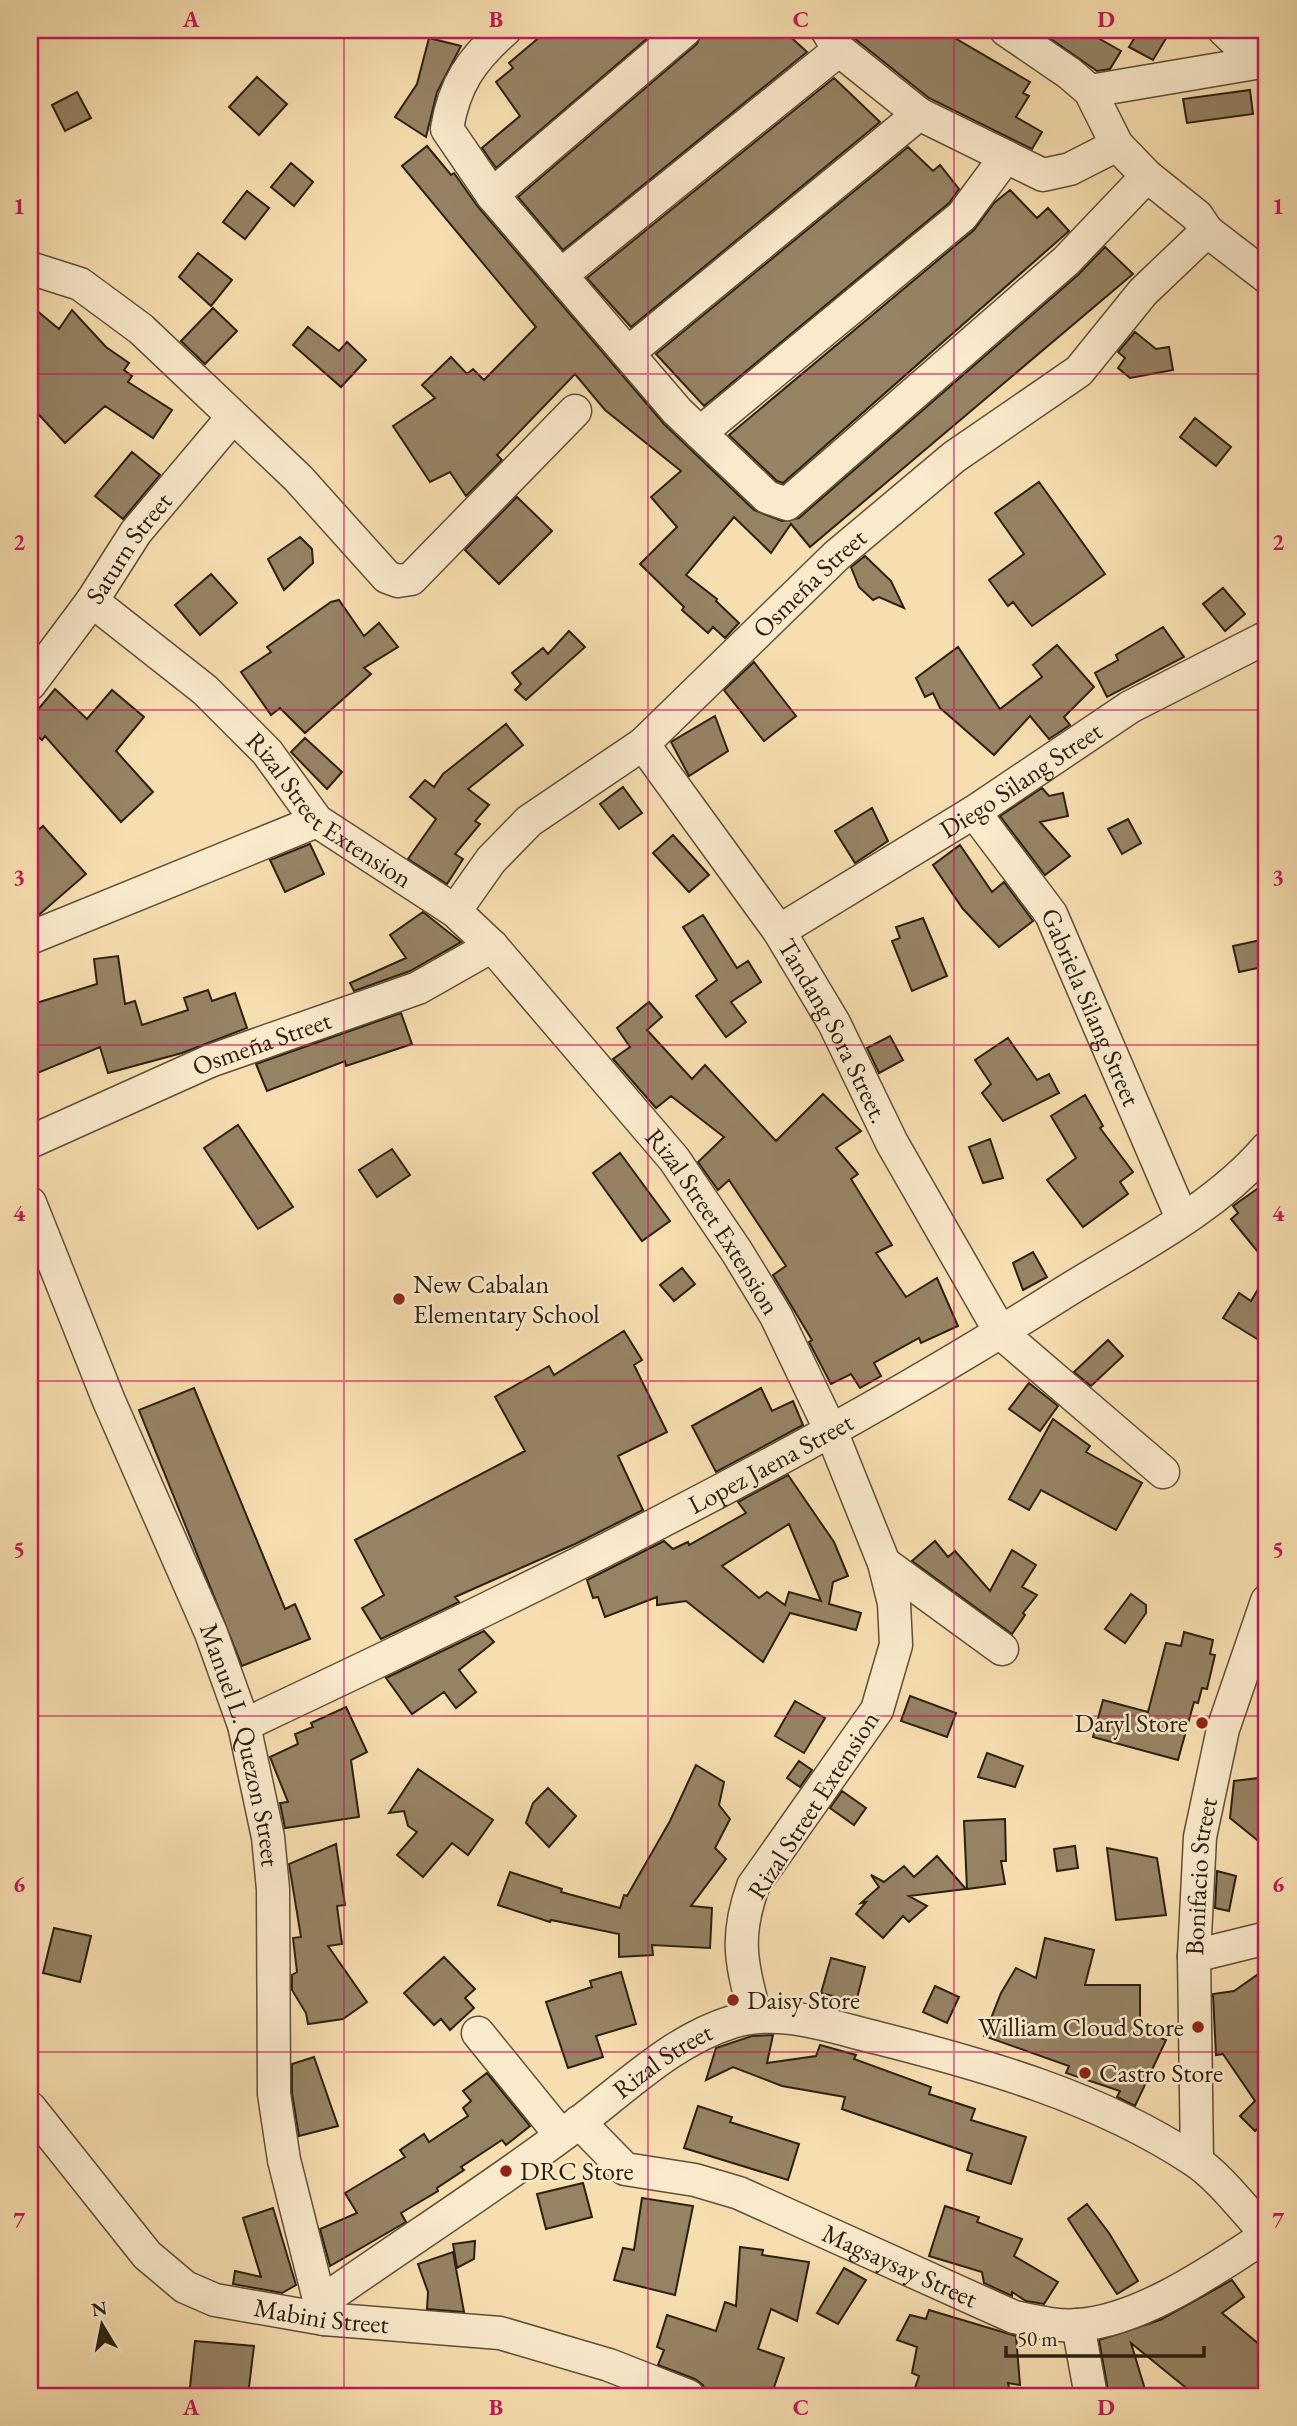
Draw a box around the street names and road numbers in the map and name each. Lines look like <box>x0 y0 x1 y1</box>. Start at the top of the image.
street label: Saturn Street <box>78 485 179 610</box>
street label: Osmeña Street <box>745 521 873 645</box>
street label: Diego Silang Street <box>933 714 1108 846</box>
street label: Rizal Street Extension <box>239 724 419 896</box>
street label: Gabriela Silang Street <box>1033 903 1149 1111</box>
street label: Tandang Sora Street. <box>770 932 897 1129</box>
street label: Osmeña Street <box>187 1003 336 1084</box>
street label: Rizal Street Extension <box>638 1121 788 1321</box>
street label: Lopez Jaena Street <box>682 1405 859 1522</box>
street label: Manuel L. Quezon Street <box>192 1619 288 1868</box>
street label: Rizal Street Extension <box>739 1704 887 1906</box>
street label: Bonifacio Street <box>1177 1794 1225 1956</box>
street label: Rizal Street <box>605 2015 718 2106</box>
street label: Magsaysay Street <box>817 2216 983 2315</box>
street label: Mabini Street <box>251 2290 390 2341</box>

